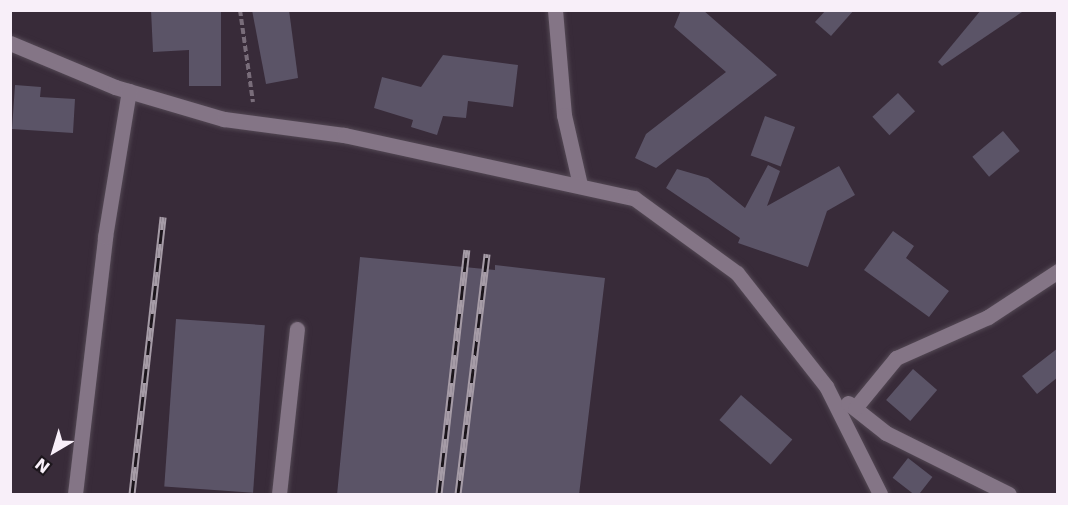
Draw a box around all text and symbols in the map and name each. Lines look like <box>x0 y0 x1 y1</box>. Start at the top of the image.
north arrow <box>24 421 84 481</box>
text: N <box>31 454 54 477</box>

